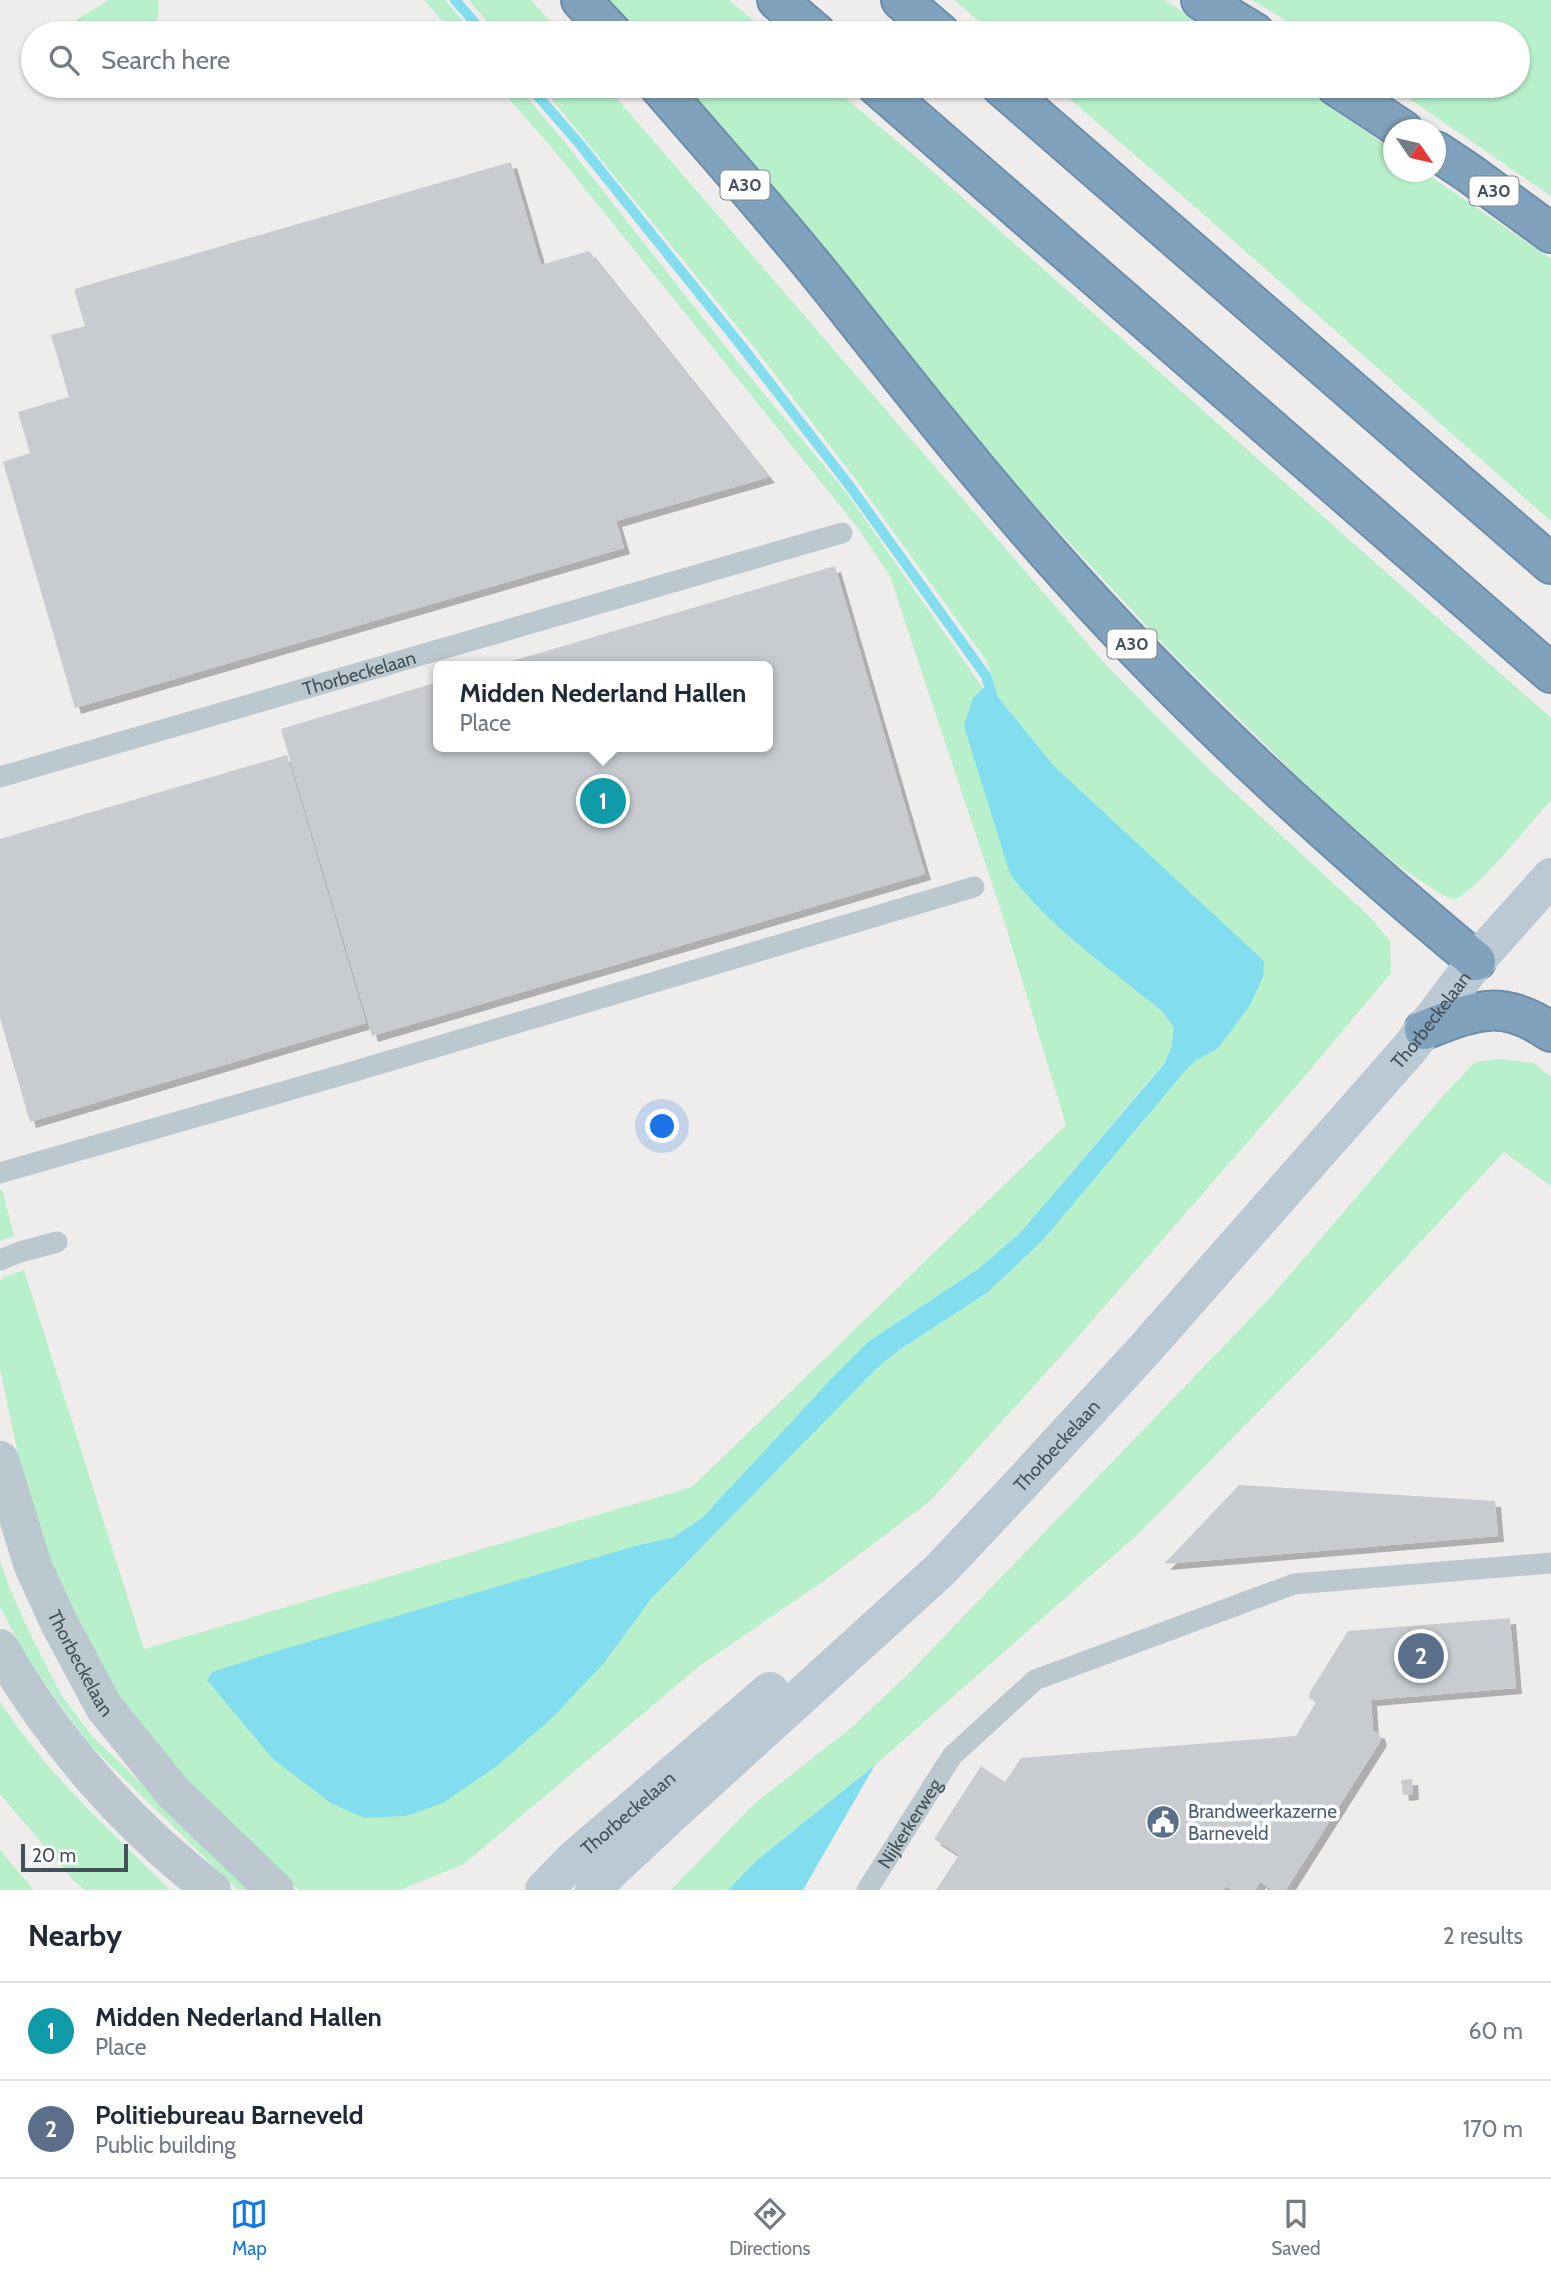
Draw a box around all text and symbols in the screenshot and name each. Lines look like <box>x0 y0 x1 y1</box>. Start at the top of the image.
search box <box>21 21 1530 98</box>
icon: search <box>45 41 83 79</box>
text: Search here <box>101 44 230 76</box>
north arrow <box>1383 119 1446 182</box>
road number: A30 <box>720 170 770 200</box>
road number: A30 <box>1470 176 1518 206</box>
road number: A30 <box>1108 630 1156 658</box>
street label: Thorbeckelaan <box>300 646 419 701</box>
popup <box>433 661 773 752</box>
text: Midden Nederland Hallen <box>460 677 746 709</box>
text: Place <box>460 709 511 737</box>
pin: 1 <box>580 775 626 827</box>
street label: Thorbeckelaan <box>1386 967 1476 1073</box>
your location <box>645 1109 679 1143</box>
street label: Thorbeckelaan <box>1009 1395 1105 1497</box>
street label: Thorbeckelaan <box>43 1607 118 1721</box>
pin: 2 <box>1398 1630 1444 1682</box>
street label: Thorbeckelaan <box>576 1766 680 1860</box>
street label: Nijkerkerweg <box>873 1774 947 1873</box>
place label: Brandweerkazerne Barneveld <box>1188 1800 1337 1845</box>
public building icon: Brandweerkazerne Barneveld <box>1144 1803 1182 1841</box>
scale bar <box>21 1841 128 1873</box>
text: 20 m <box>32 1844 76 1867</box>
text: Nearby <box>28 1917 122 1954</box>
text: 2 results <box>1443 1922 1523 1950</box>
text: Midden Nederland Hallen <box>95 2001 382 2033</box>
text: 1 <box>47 2017 55 2045</box>
text: 60 m <box>1469 2017 1523 2045</box>
text: Place <box>95 2033 147 2061</box>
text: Politiebureau Barneveld <box>95 2099 364 2131</box>
text: 2 <box>45 2115 57 2143</box>
text: 170 m <box>1463 2115 1523 2143</box>
text: Public building <box>95 2131 236 2159</box>
tab: Map <box>230 2195 268 2260</box>
tab: Directions <box>729 2195 810 2260</box>
tab: Saved <box>1271 2195 1321 2260</box>

